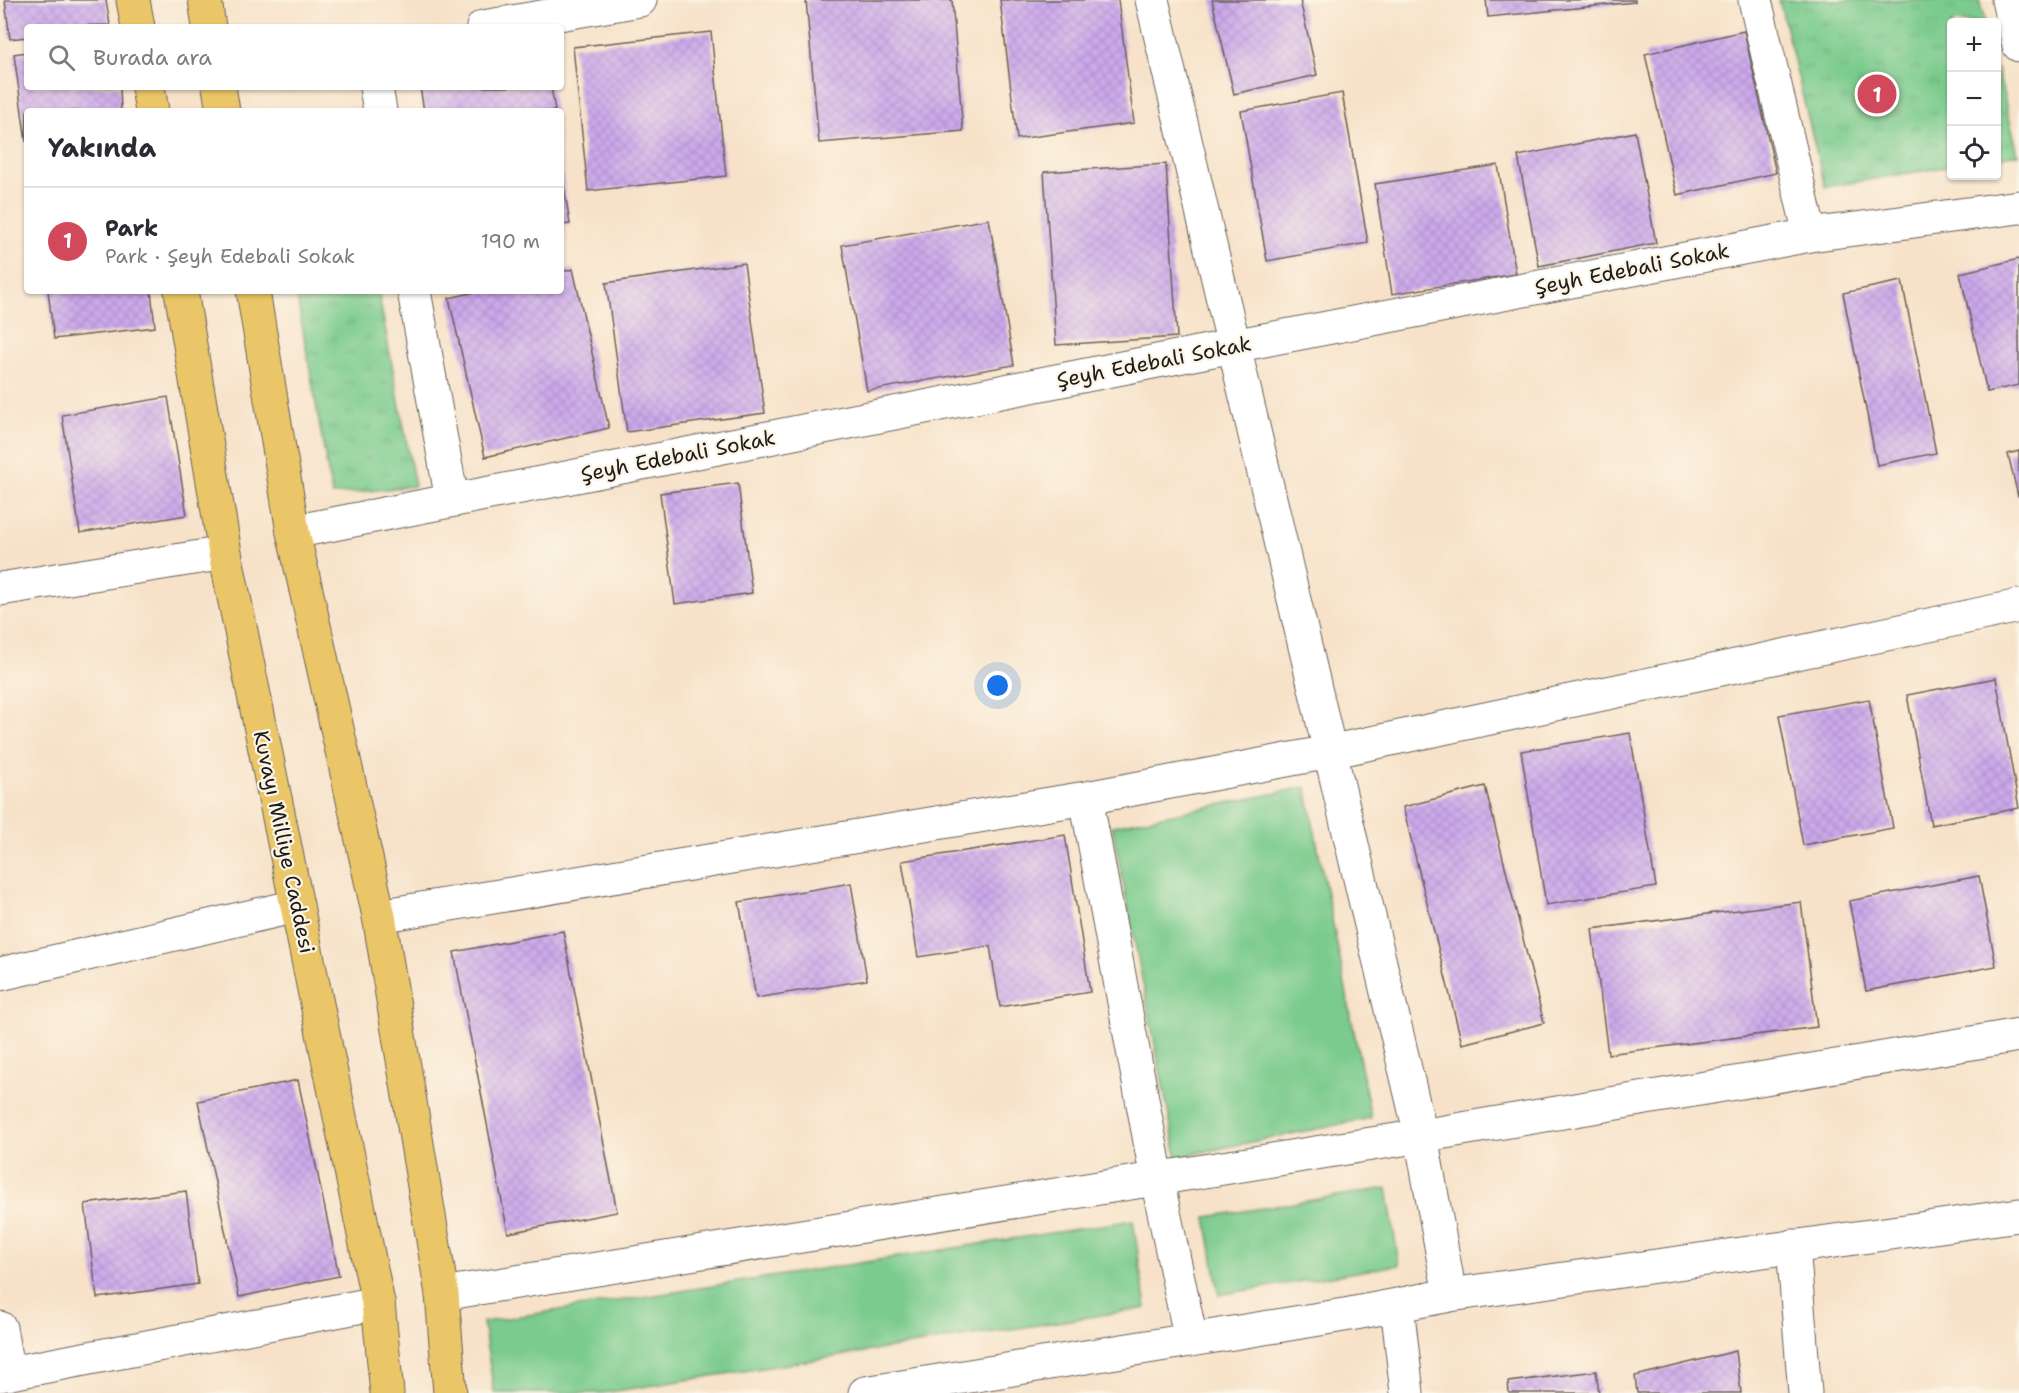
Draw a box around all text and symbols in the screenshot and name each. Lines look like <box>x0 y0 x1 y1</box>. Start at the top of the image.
map controls <box>1947 18 2001 180</box>
button: + <box>1947 18 2001 72</box>
search box <box>24 24 564 90</box>
icon: search <box>45 41 78 74</box>
text: Burada ara <box>93 43 212 72</box>
pin: 1 <box>1858 72 1896 116</box>
button: − <box>1947 72 2001 126</box>
button: locate <box>1947 126 2001 180</box>
text: Yakında <box>48 130 156 165</box>
text: Park <box>105 214 158 243</box>
text: 1 <box>63 228 72 254</box>
text: 190 m <box>481 228 540 254</box>
street label: Şeyh Edebali Sokak <box>1532 236 1732 302</box>
text: Park · Şeyh Edebali Sokak <box>105 243 355 269</box>
street label: Şeyh Edebali Sokak <box>1054 329 1254 395</box>
street label: Şeyh Edebali Sokak <box>578 423 778 489</box>
your location <box>983 671 1012 700</box>
street label: Kuvayı Milliye Caddesi <box>247 728 321 956</box>

